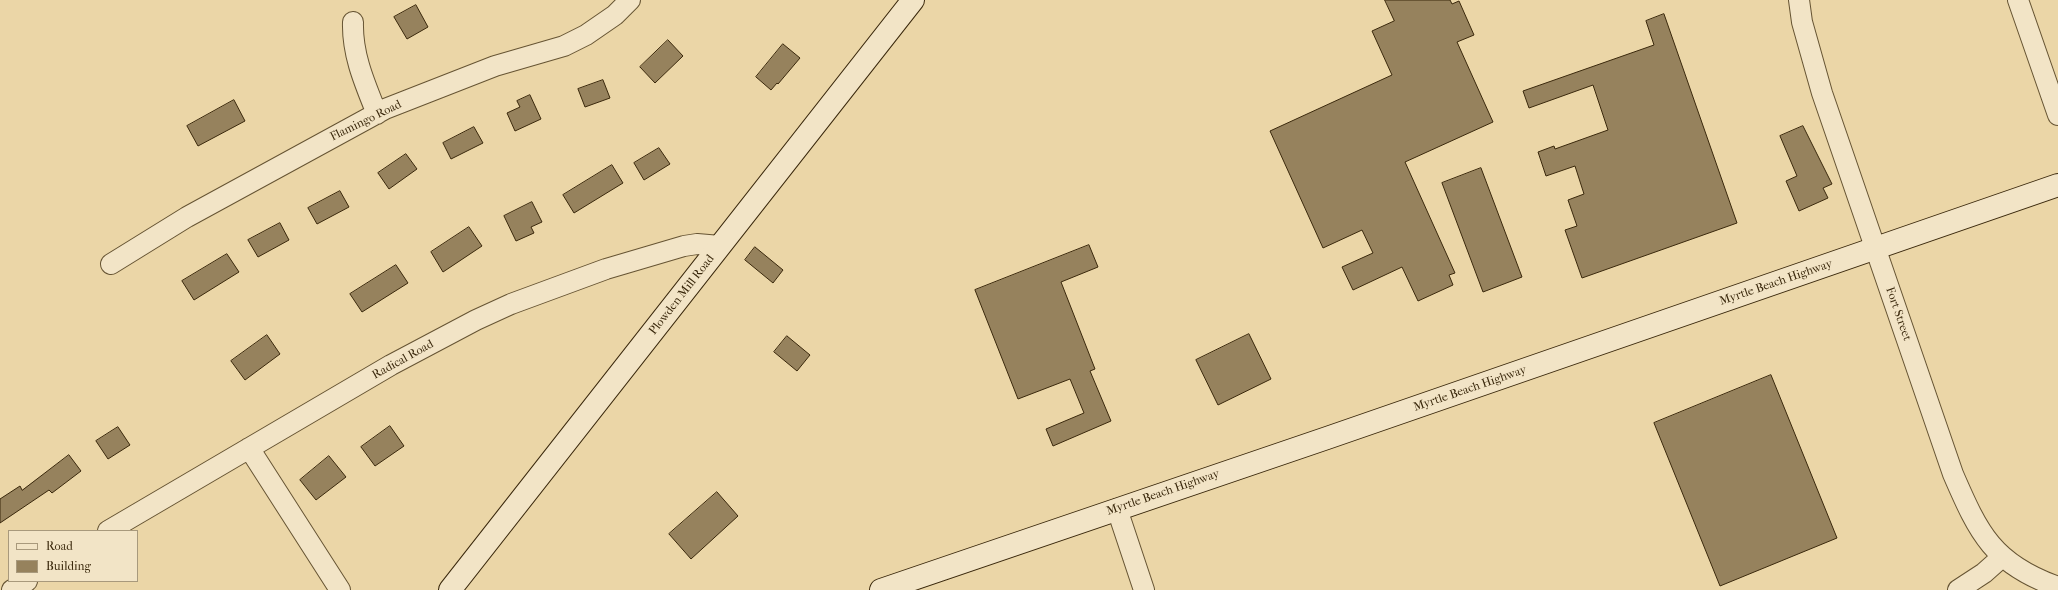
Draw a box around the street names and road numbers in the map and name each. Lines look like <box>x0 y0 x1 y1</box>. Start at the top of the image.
street label: Flamingo Road <box>328 98 404 144</box>
street label: Plowden Mill Road <box>646 252 718 338</box>
street label: Myrtle Beach Highway <box>1718 257 1834 309</box>
street label: Fort Street <box>1882 285 1914 343</box>
street label: Radical Road <box>370 337 436 383</box>
street label: Myrtle Beach Highway <box>1412 363 1528 415</box>
street label: Myrtle Beach Highway <box>1105 467 1221 519</box>

